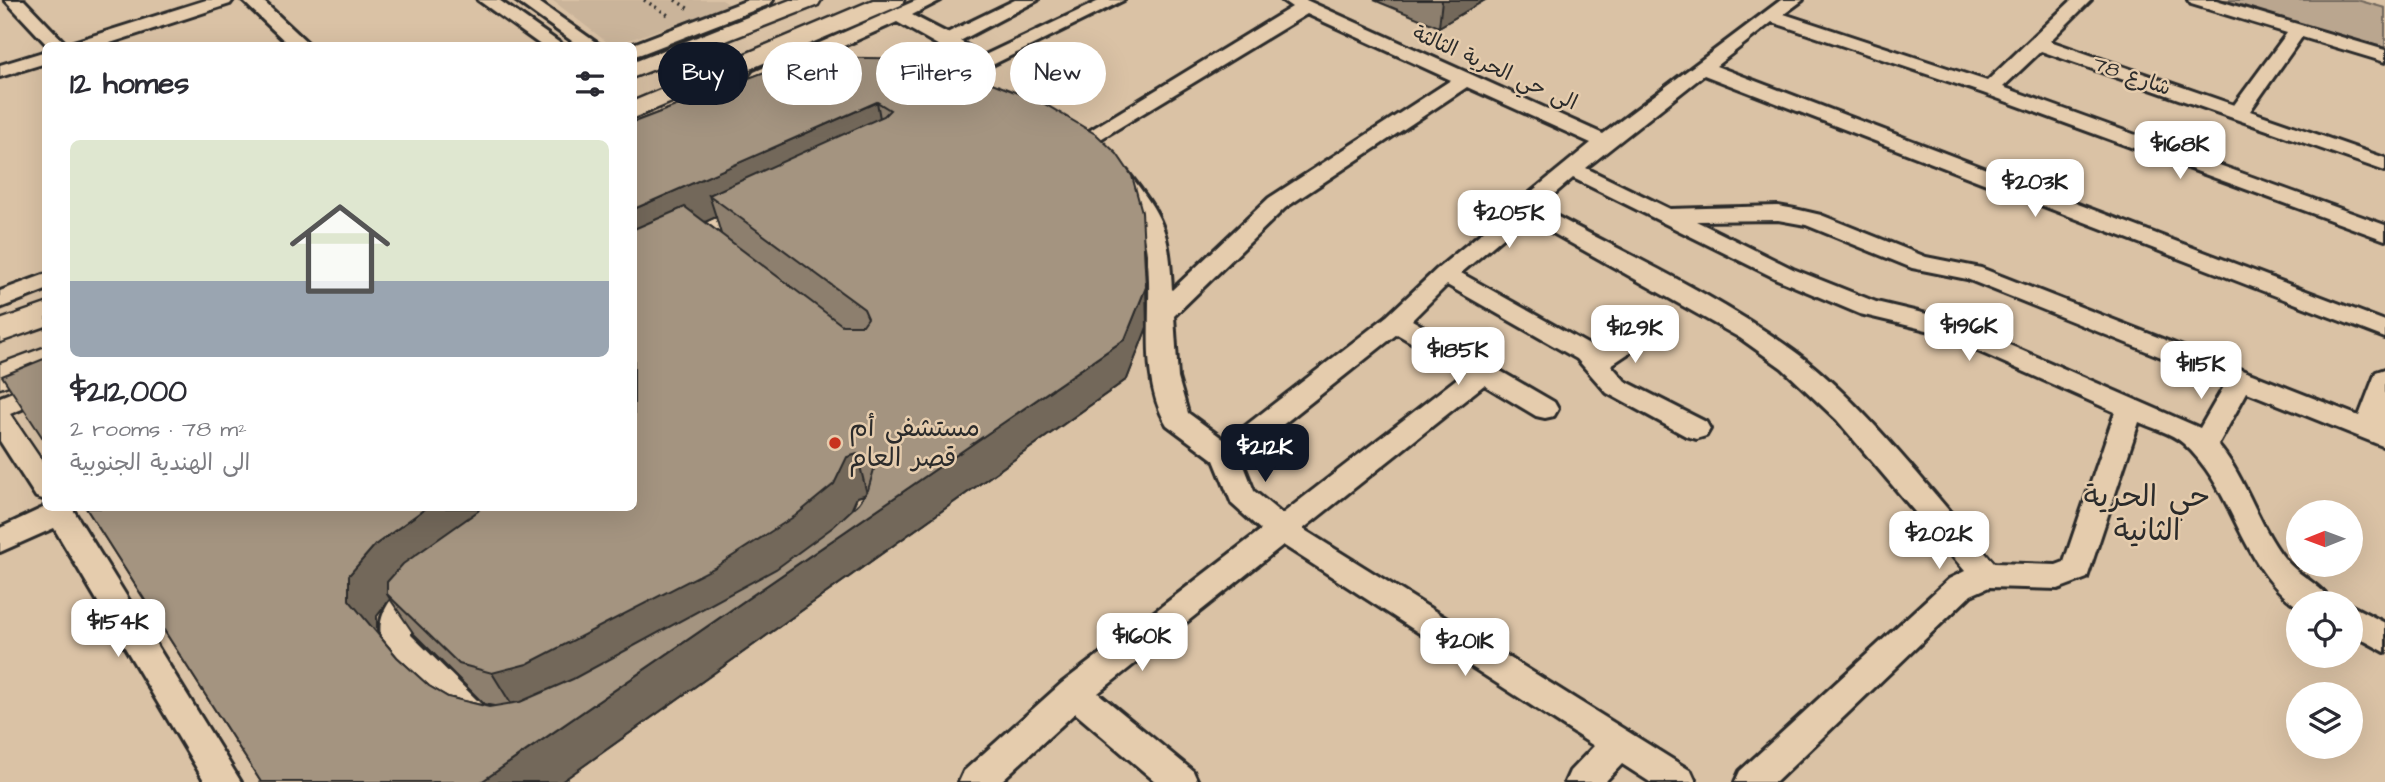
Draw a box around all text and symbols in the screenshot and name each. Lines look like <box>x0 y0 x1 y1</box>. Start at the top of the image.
street label: الى حي الحرية الثالثة <box>1406 19 1582 121</box>
chip: Buy <box>658 42 748 105</box>
chip: Rent <box>762 42 862 105</box>
chip: Filters <box>876 42 996 105</box>
chip: New <box>1010 42 1106 105</box>
street label: شارع 78 <box>2089 49 2175 103</box>
text: 12 homes <box>70 63 189 105</box>
icon: filters <box>571 65 609 103</box>
pin: $168K <box>2131 122 2229 181</box>
text: $168K <box>2150 128 2210 160</box>
pin: $203K <box>1986 160 2084 219</box>
text: $203K <box>2002 166 2068 198</box>
icon: home <box>277 186 403 312</box>
pin: $205K <box>1460 190 1558 250</box>
text: $205K <box>1474 197 1544 229</box>
pin: $196K <box>1920 304 2018 363</box>
pin: $129K <box>1586 306 1684 365</box>
text: $196K <box>1940 310 1998 342</box>
text: $129K <box>1607 312 1663 344</box>
pin: $185K <box>1409 328 1507 387</box>
text: $185K <box>1428 334 1488 366</box>
pin: $115K <box>2152 342 2250 401</box>
text: $115K <box>2177 348 2225 380</box>
text: $212,000 <box>70 371 187 413</box>
place label: مستشفى أم قصر العام <box>849 410 980 477</box>
text: 2 rooms · 78 m² <box>70 413 247 445</box>
pin: $212K <box>1216 424 1314 484</box>
text: $212K <box>1237 431 1293 463</box>
marker: مستشفى أم قصر العام <box>827 435 843 451</box>
text: الى الهندية الجنوبية <box>70 447 250 479</box>
district label: حي الحرية الثانية <box>2084 476 2210 552</box>
north arrow <box>2286 500 2362 578</box>
map controls <box>2286 500 2363 759</box>
pin: $202K <box>1890 512 1988 571</box>
text: $202K <box>1905 518 1973 550</box>
button: locate <box>2286 591 2363 668</box>
pin: $154K <box>69 600 167 659</box>
text: $154K <box>87 606 149 638</box>
pin: $160K <box>1093 614 1191 673</box>
pin: $201K <box>1416 618 1514 678</box>
text: $160K <box>1113 620 1171 652</box>
text: $201K <box>1436 625 1494 657</box>
button: layers <box>2286 682 2363 759</box>

